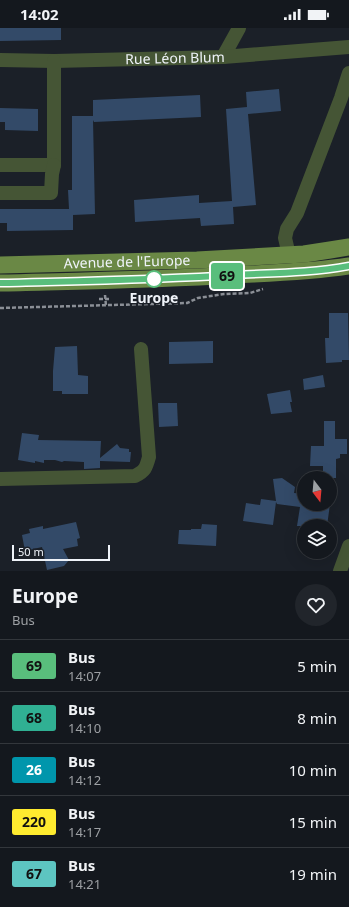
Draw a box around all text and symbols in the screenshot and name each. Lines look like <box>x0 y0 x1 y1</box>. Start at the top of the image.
text: 14:02 <box>20 4 59 24</box>
street label: Rue Léon Blum <box>125 47 225 68</box>
street label: Avenue de l'Europe <box>63 250 191 272</box>
line badge: 69 <box>209 263 245 289</box>
text: 69 <box>219 266 235 285</box>
marker: Europe <box>145 270 163 288</box>
place label: Europe <box>130 288 178 307</box>
north arrow <box>297 471 337 511</box>
map controls <box>297 471 337 559</box>
button: layers <box>297 519 337 559</box>
scale bar <box>12 543 110 562</box>
text: 50 m <box>18 544 44 559</box>
text: Europe <box>12 583 78 609</box>
button: heart <box>295 584 337 626</box>
text: Bus <box>12 611 35 629</box>
text: Bus <box>68 647 95 667</box>
text: 69 <box>26 656 42 675</box>
text: 5 min <box>297 656 337 676</box>
text: 14:07 <box>68 667 101 685</box>
text: Bus <box>68 699 95 719</box>
text: 68 <box>26 708 42 727</box>
text: 8 min <box>297 708 337 728</box>
text: 14:10 <box>68 719 101 737</box>
text: Bus <box>68 751 95 771</box>
text: 26 <box>26 760 42 779</box>
text: 10 min <box>289 760 337 780</box>
text: 14:12 <box>68 771 101 789</box>
text: Bus <box>68 803 95 823</box>
text: 220 <box>22 812 46 831</box>
text: 15 min <box>289 812 337 832</box>
text: 14:17 <box>68 823 101 841</box>
text: Bus <box>68 855 95 875</box>
text: 67 <box>26 864 42 883</box>
text: 19 min <box>289 864 337 884</box>
text: 14:21 <box>68 875 101 893</box>

